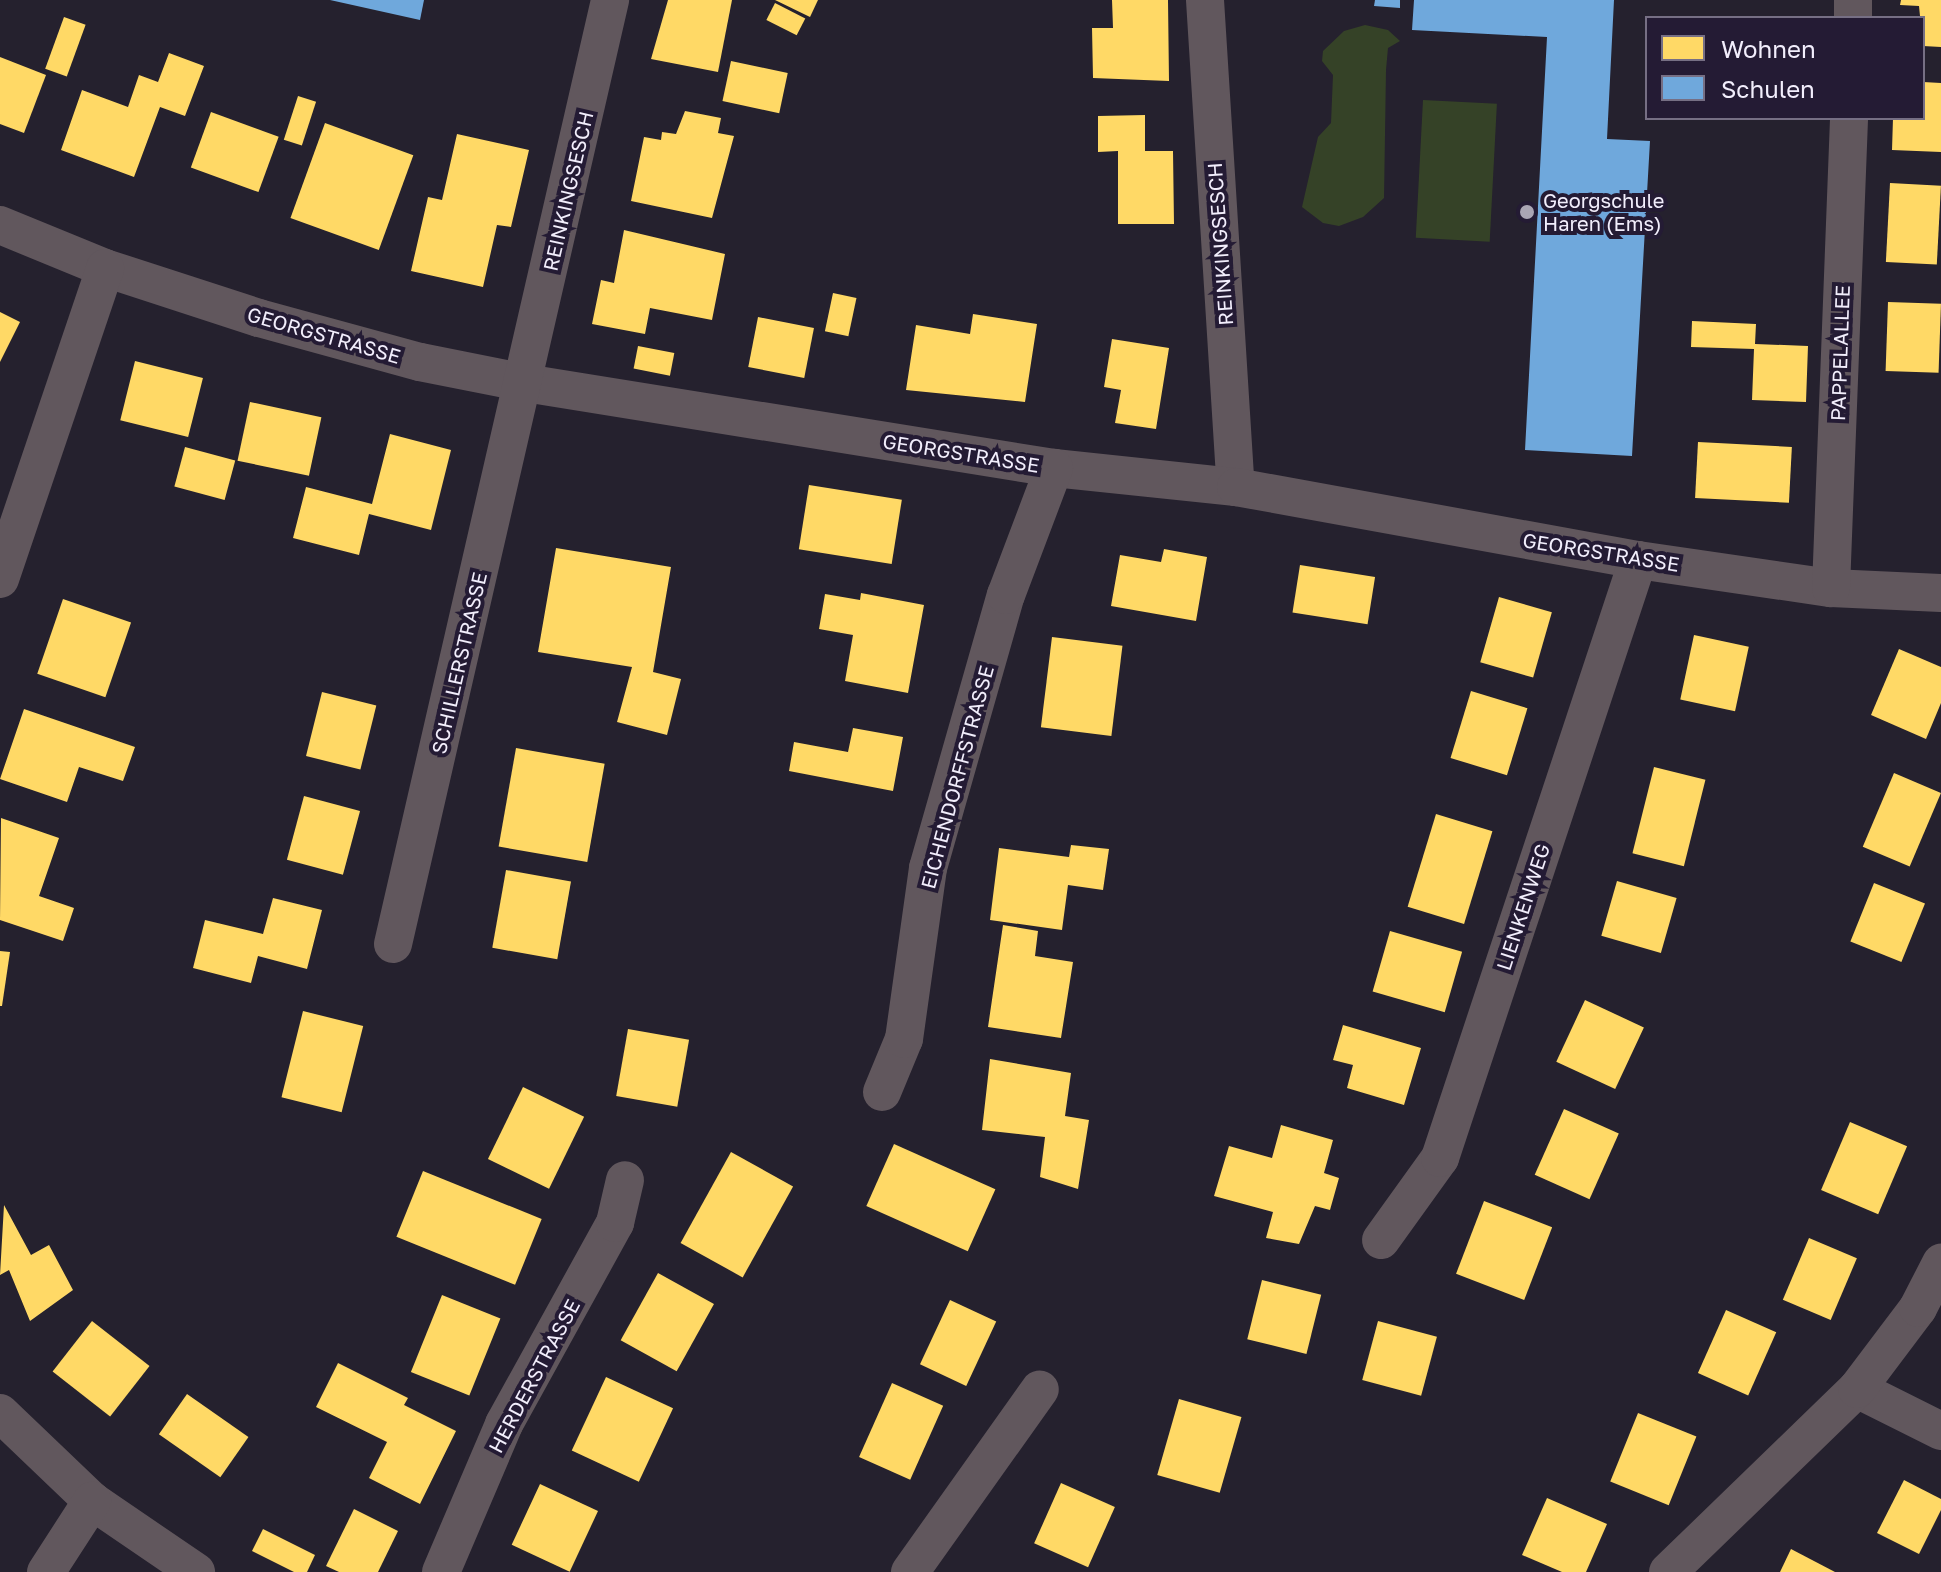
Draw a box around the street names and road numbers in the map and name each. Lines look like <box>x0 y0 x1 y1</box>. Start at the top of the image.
street label: REINKINGSESCH <box>538 109 598 273</box>
street label: REINKINGSESCH <box>1202 162 1238 326</box>
street label: PAPPELALLEE <box>1826 285 1854 421</box>
street label: GEORGSTRASSE <box>245 302 403 368</box>
street label: GEORGSTRASSE <box>881 429 1041 477</box>
street label: GEORGSTRASSE <box>1521 528 1681 576</box>
street label: SCHILLERSTRASSE <box>426 570 492 756</box>
street label: EICHENDORFFSTRASSE <box>916 663 998 891</box>
street label: LIENKENWEG <box>1491 841 1555 973</box>
street label: HERDERSTRASSE <box>483 1295 585 1457</box>

